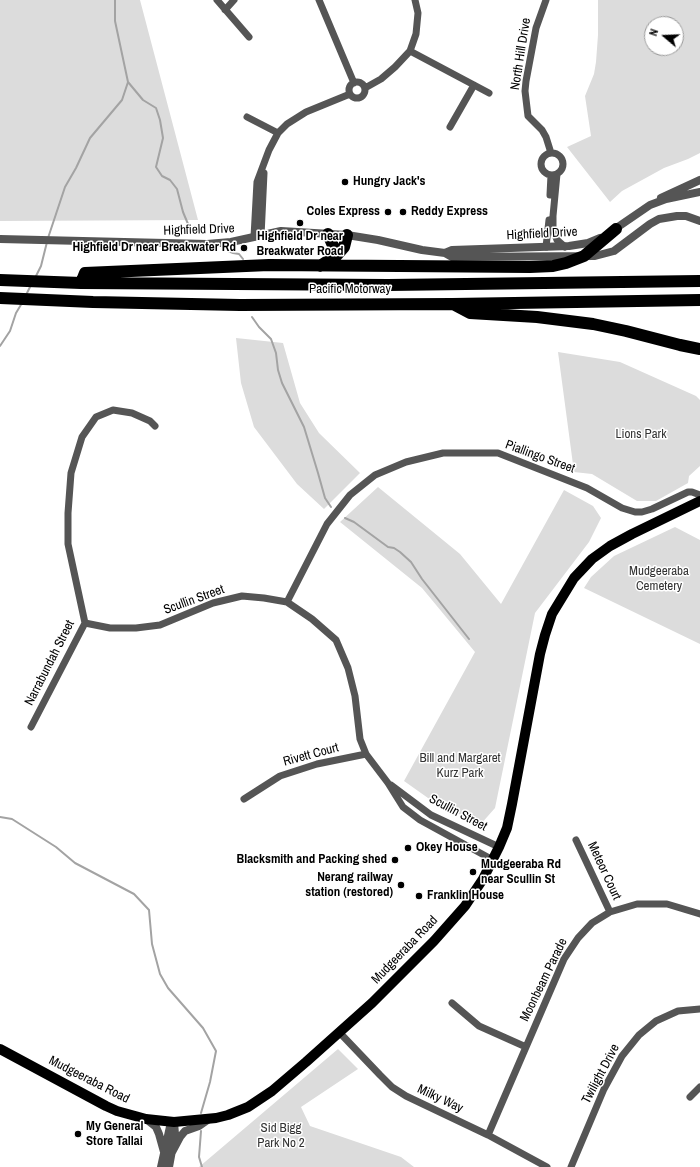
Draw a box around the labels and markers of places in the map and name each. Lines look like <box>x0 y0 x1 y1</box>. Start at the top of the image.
place label: Hungry Jack's <box>353 174 425 190</box>
marker: Hungry Jack's <box>340 177 350 187</box>
place label: Coles Express <box>307 204 380 220</box>
place label: Reddy Express <box>411 204 488 220</box>
marker: Coles Express <box>383 207 393 217</box>
marker: Reddy Express <box>398 207 408 217</box>
marker: Highfield Dr near Breakwater Road <box>295 218 305 228</box>
place label: Highfield Dr near Breakwater Road <box>256 229 344 260</box>
place label: Highfield Dr near Breakwater Rd <box>72 240 236 256</box>
marker: Highfield Dr near Breakwater Rd <box>239 243 249 253</box>
place label: Okey House <box>416 840 478 856</box>
marker: Okey House <box>403 843 413 853</box>
place label: Blacksmith and Packing shed <box>237 852 387 868</box>
marker: Blacksmith and Packing shed <box>390 855 400 865</box>
place label: Mudgeeraba Rd near Scullin St <box>481 857 561 888</box>
marker: Mudgeeraba Rd near Scullin St <box>468 867 478 877</box>
place label: Nerang railway station (restored) <box>305 870 393 901</box>
marker: Nerang railway station (restored) <box>396 880 406 890</box>
place label: Franklin House <box>427 888 504 904</box>
marker: Franklin House <box>414 891 424 901</box>
place label: My General Store Tallai <box>86 1119 143 1150</box>
marker: My General Store Tallai <box>73 1129 83 1139</box>

